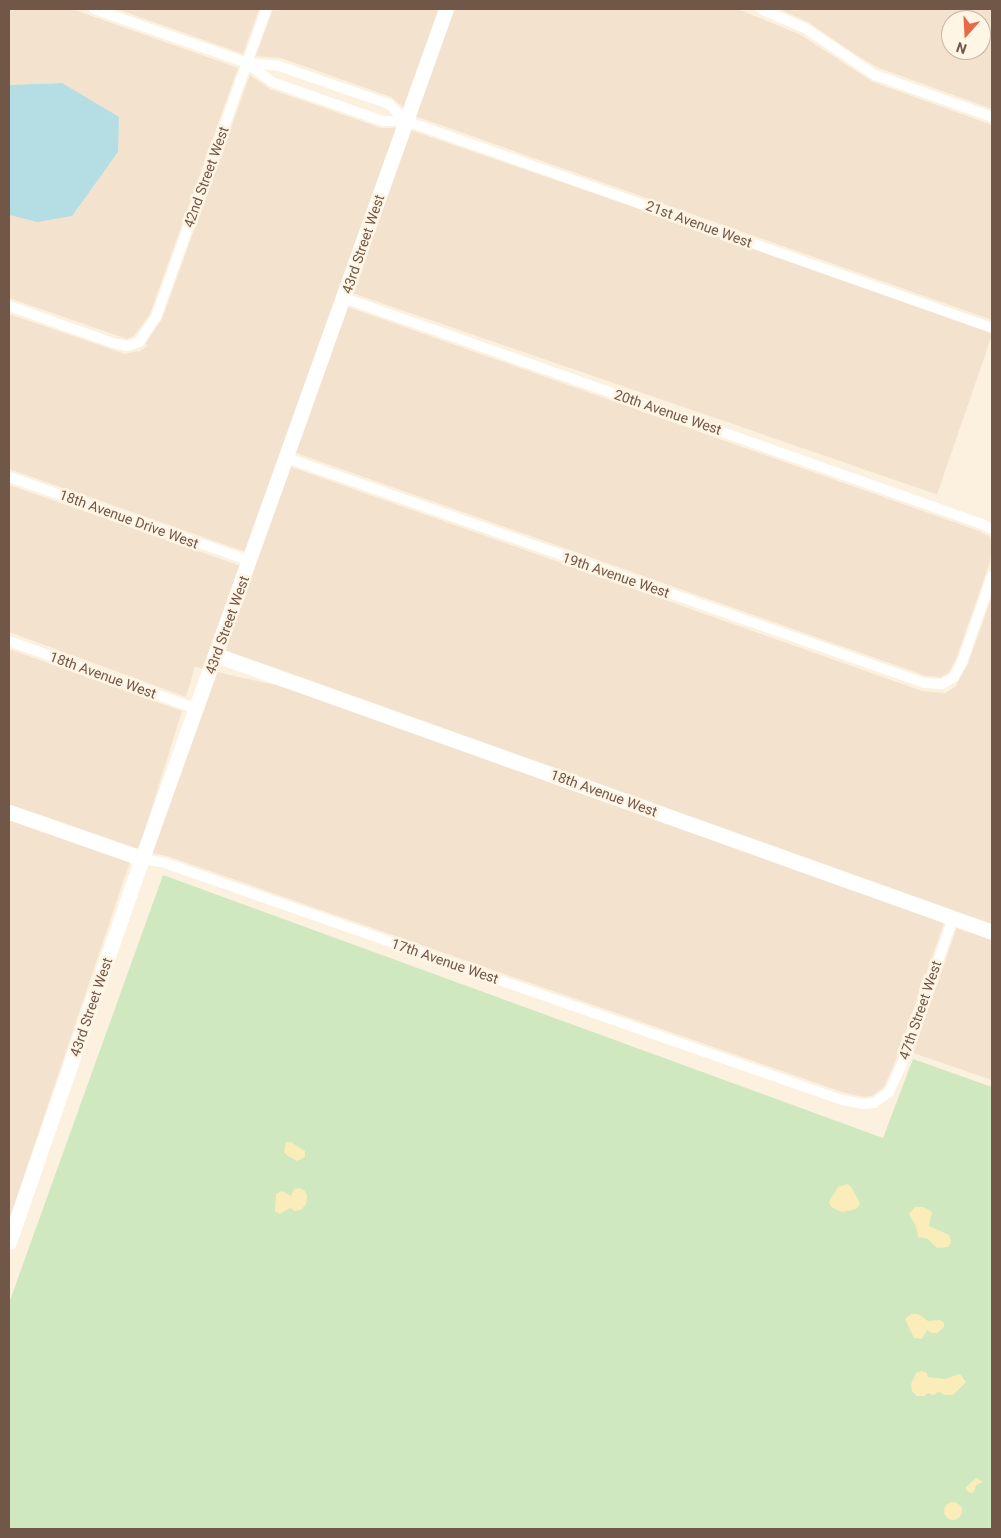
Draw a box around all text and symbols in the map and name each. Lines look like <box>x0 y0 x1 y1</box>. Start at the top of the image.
north arrow <box>941 10 991 60</box>
text: N <box>954 39 969 57</box>
street label: 42nd Street West <box>180 124 232 230</box>
street label: 43rd Street West <box>338 192 388 296</box>
street label: 21st Avenue West <box>644 197 754 251</box>
street label: 20th Avenue West <box>612 386 724 438</box>
street label: 18th Avenue Drive West <box>57 486 201 552</box>
street label: 19th Avenue West <box>560 549 672 601</box>
street label: 43rd Street West <box>201 573 253 677</box>
street label: 18th Avenue West <box>47 648 159 702</box>
street label: 18th Avenue West <box>548 766 660 820</box>
street label: 17th Avenue West <box>389 935 501 987</box>
street label: 43rd Street West <box>66 955 116 1059</box>
street label: 47th Street West <box>895 958 945 1062</box>

